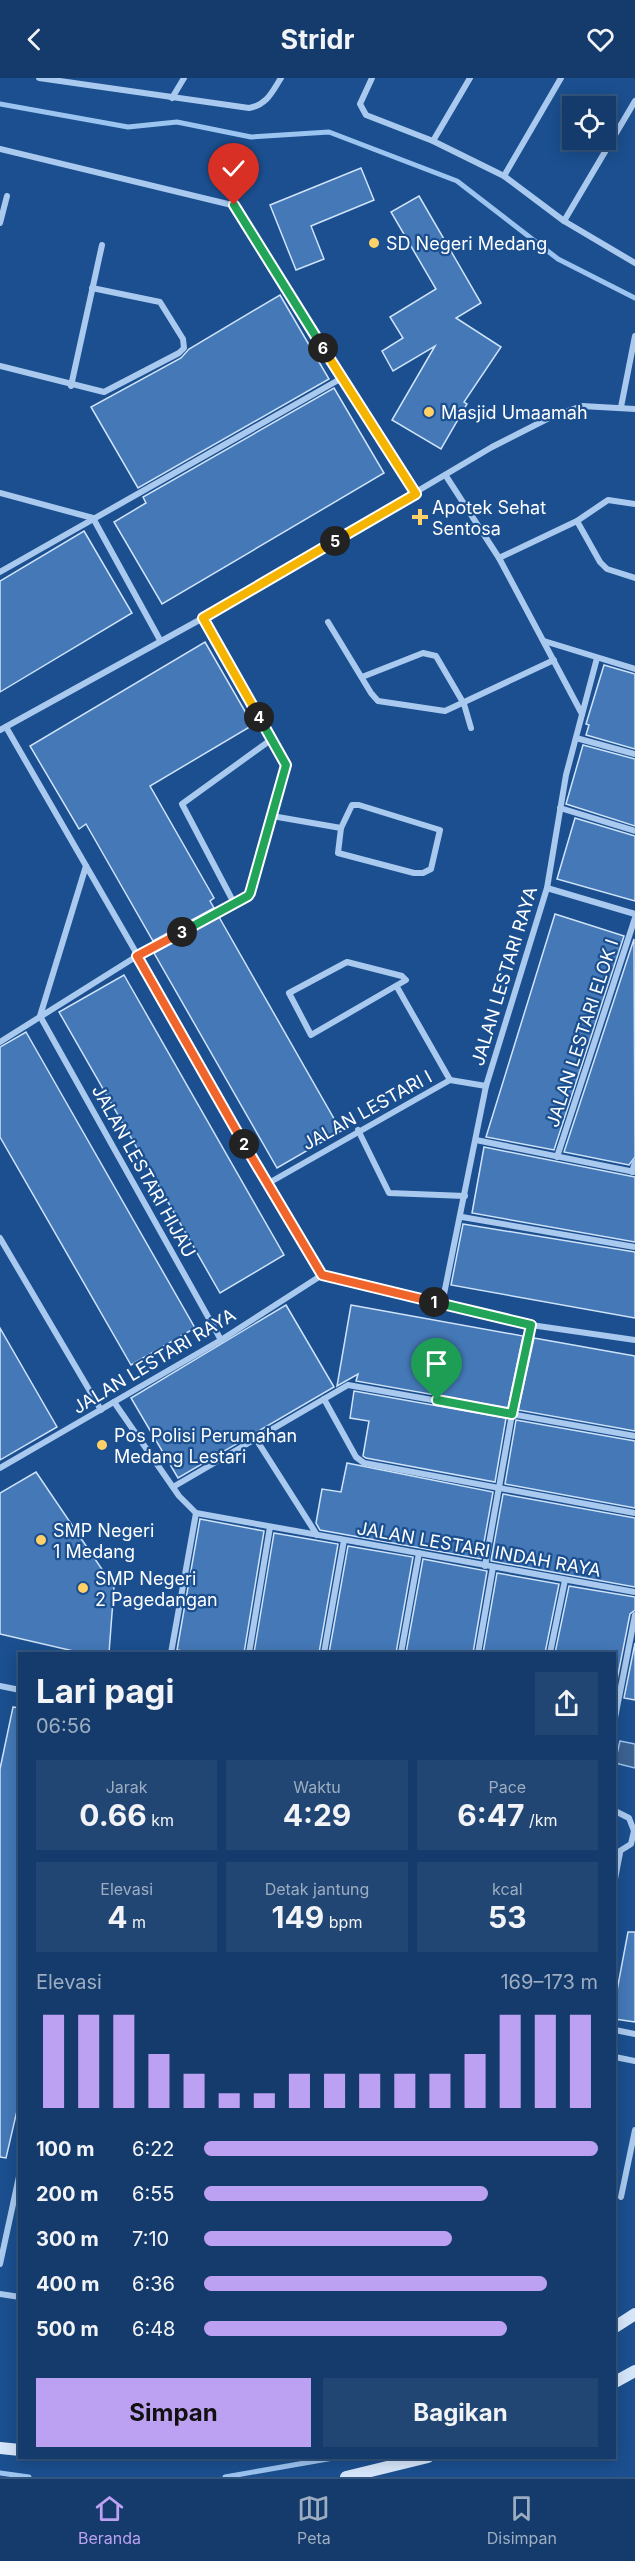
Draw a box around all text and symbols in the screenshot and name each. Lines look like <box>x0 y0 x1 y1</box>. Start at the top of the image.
icon: back <box>18 23 51 56</box>
text: Stridr <box>280 23 355 56</box>
icon: heart <box>584 23 617 56</box>
map controls <box>562 96 616 150</box>
button: locate <box>562 96 616 150</box>
pin <box>208 143 259 205</box>
icon: check <box>217 152 250 185</box>
place label: SD Negeri Medang <box>386 233 547 254</box>
marker: SD Negeri Medang <box>367 236 381 250</box>
pin: 6 <box>308 333 338 363</box>
text: 6 <box>318 338 328 358</box>
place label: Masjid Umaamah <box>441 402 588 423</box>
marker: Masjid Umaamah <box>422 405 436 419</box>
place label: Apotek Sehat Sentosa <box>432 497 546 539</box>
marker: Apotek Sehat Sentosa <box>413 510 427 524</box>
pin: 5 <box>320 526 350 556</box>
text: 5 <box>330 531 340 551</box>
pin: 4 <box>244 702 274 732</box>
text: 4 <box>254 707 264 727</box>
street label: JALAN LESTARI RAYA <box>467 884 541 1068</box>
pin: 3 <box>167 917 197 947</box>
text: 3 <box>177 922 187 942</box>
street label: JALAN LESTARI ELOK I <box>542 936 622 1130</box>
street label: JALAN LESTARI I <box>299 1066 435 1154</box>
street label: JALAN LESTARI HIJAU <box>88 1081 200 1261</box>
pin: 2 <box>229 1129 259 1159</box>
text: 2 <box>239 1134 249 1154</box>
pin: 1 <box>419 1287 449 1317</box>
text: 1 <box>431 1292 437 1312</box>
street label: JALAN LESTARI RAYA <box>69 1304 239 1418</box>
pin <box>411 1338 462 1400</box>
icon: arrive <box>420 1347 453 1380</box>
place label: Pos Polisi Perumahan Medang Lestari <box>114 1425 297 1467</box>
marker: Pos Polisi Perumahan Medang Lestari <box>95 1438 109 1452</box>
street label: JALAN LESTARI INDAH RAYA <box>355 1517 603 1581</box>
place label: SMP Negeri 1 Medang <box>53 1520 154 1562</box>
marker: SMP Negeri 1 Medang <box>34 1533 48 1547</box>
place label: SMP Negeri 2 Pagedangan <box>95 1568 218 1610</box>
marker: SMP Negeri 2 Pagedangan <box>76 1581 90 1595</box>
text: Lari pagi <box>36 1671 174 1711</box>
button: share <box>535 1672 598 1735</box>
text: 06:56 <box>36 1714 91 1738</box>
text: Jarak <box>106 1777 148 1797</box>
text: Waktu <box>293 1777 341 1797</box>
text: Pace <box>488 1777 526 1797</box>
text: 0.66 <box>79 1797 147 1833</box>
text: 4:29 <box>283 1797 351 1833</box>
text: 6:47 <box>457 1797 524 1833</box>
text: km <box>147 1810 174 1830</box>
text: /km <box>524 1810 557 1830</box>
text: Elevasi <box>100 1879 153 1899</box>
text: Detak jantung <box>265 1879 369 1899</box>
text: kcal <box>492 1879 523 1899</box>
text: 4 <box>107 1899 128 1935</box>
text: 149 <box>272 1899 324 1935</box>
text: 53 <box>488 1899 527 1935</box>
text: m <box>128 1912 146 1932</box>
text: bpm <box>324 1912 362 1932</box>
text: Elevasi <box>36 1970 102 1994</box>
text: 169–173 m <box>500 1970 598 1994</box>
text: 100 m <box>36 2137 95 2161</box>
text: 6:22 <box>132 2137 175 2161</box>
text: 200 m <box>36 2182 99 2206</box>
text: 6:55 <box>132 2182 174 2206</box>
text: 300 m <box>36 2227 99 2251</box>
text: 7:10 <box>132 2227 169 2251</box>
text: 400 m <box>36 2272 100 2296</box>
text: 6:36 <box>132 2272 175 2296</box>
text: 500 m <box>36 2317 99 2341</box>
text: 6:48 <box>132 2317 175 2341</box>
button: Simpan <box>36 2378 311 2447</box>
button: Bagikan <box>323 2378 598 2447</box>
tab: Beranda <box>78 2492 141 2548</box>
tab: Peta <box>297 2492 331 2548</box>
tab: Disimpan <box>487 2492 557 2548</box>

